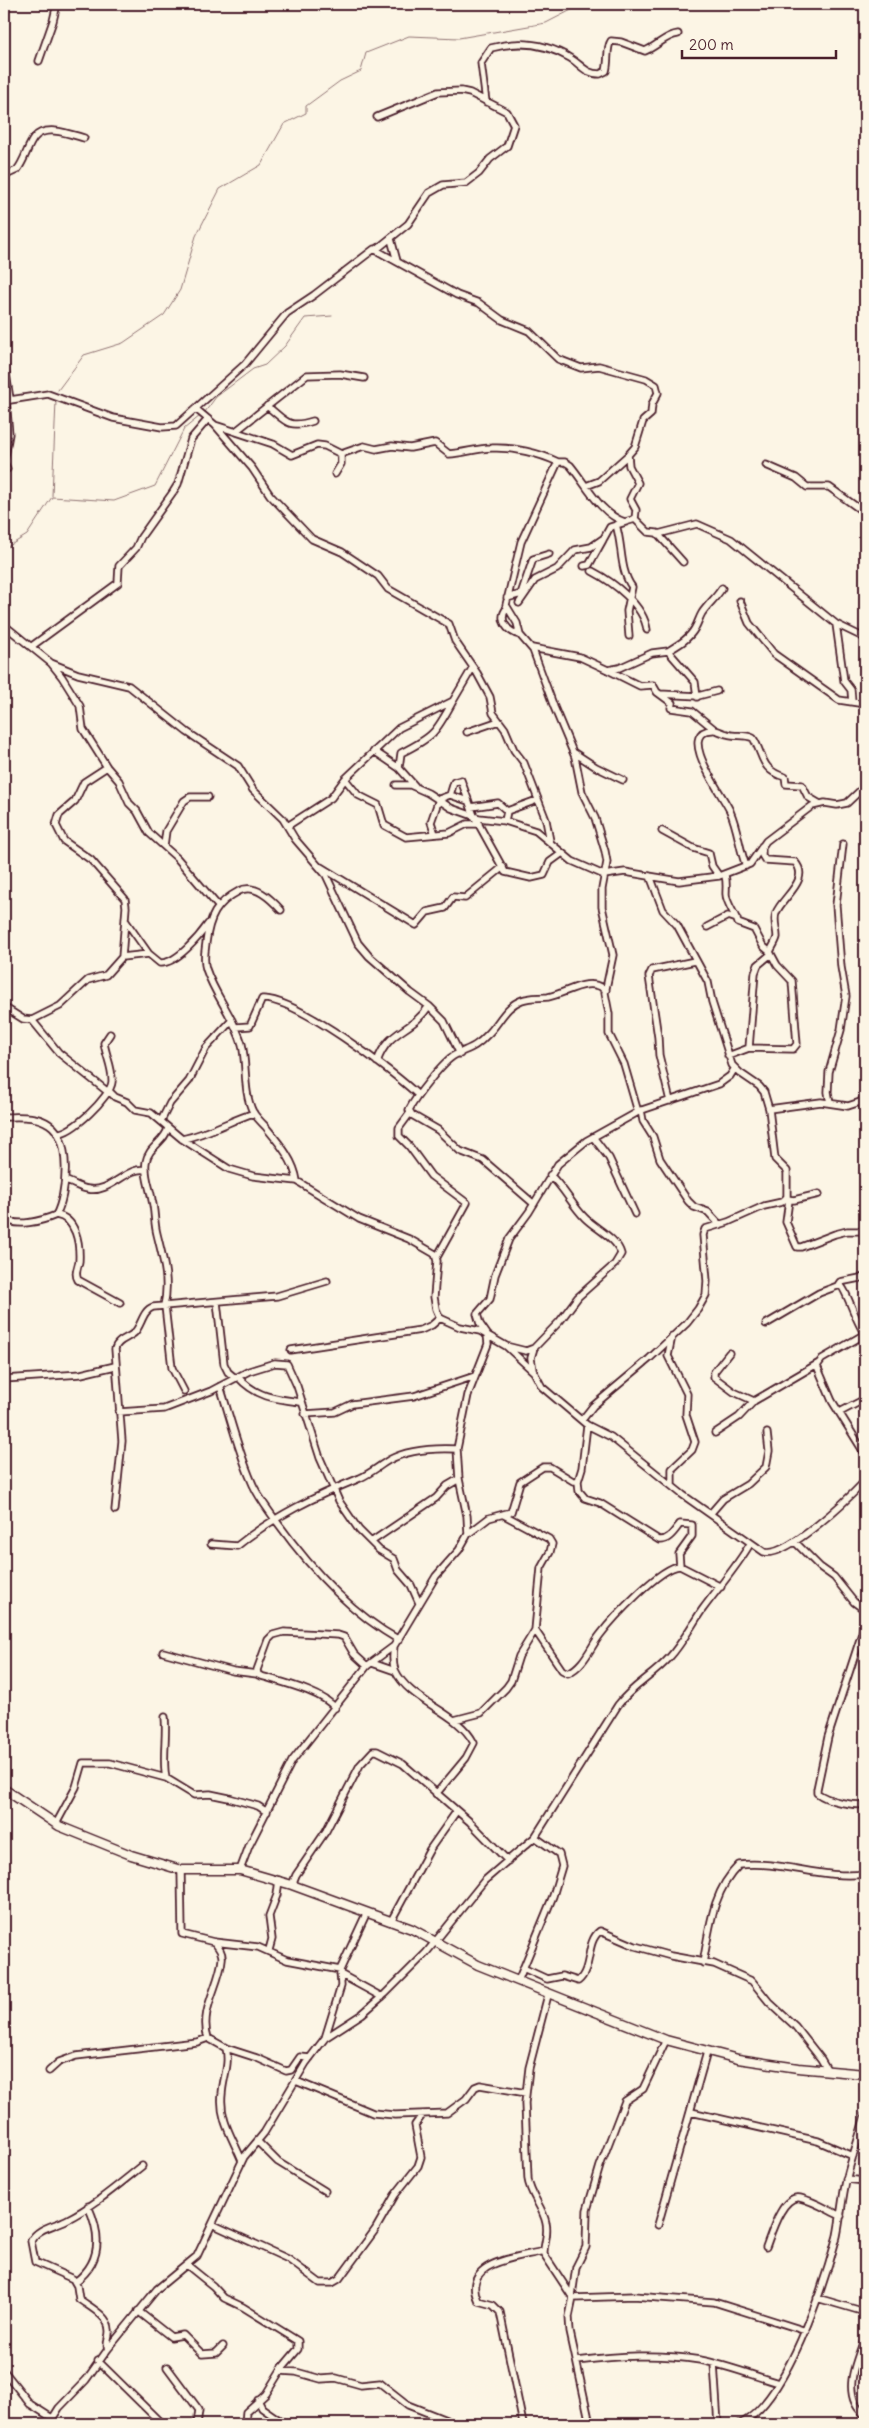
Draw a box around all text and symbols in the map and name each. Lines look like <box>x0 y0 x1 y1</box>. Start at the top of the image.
scale bar <box>682 28 835 60</box>
text: 200 m <box>689 35 734 54</box>

